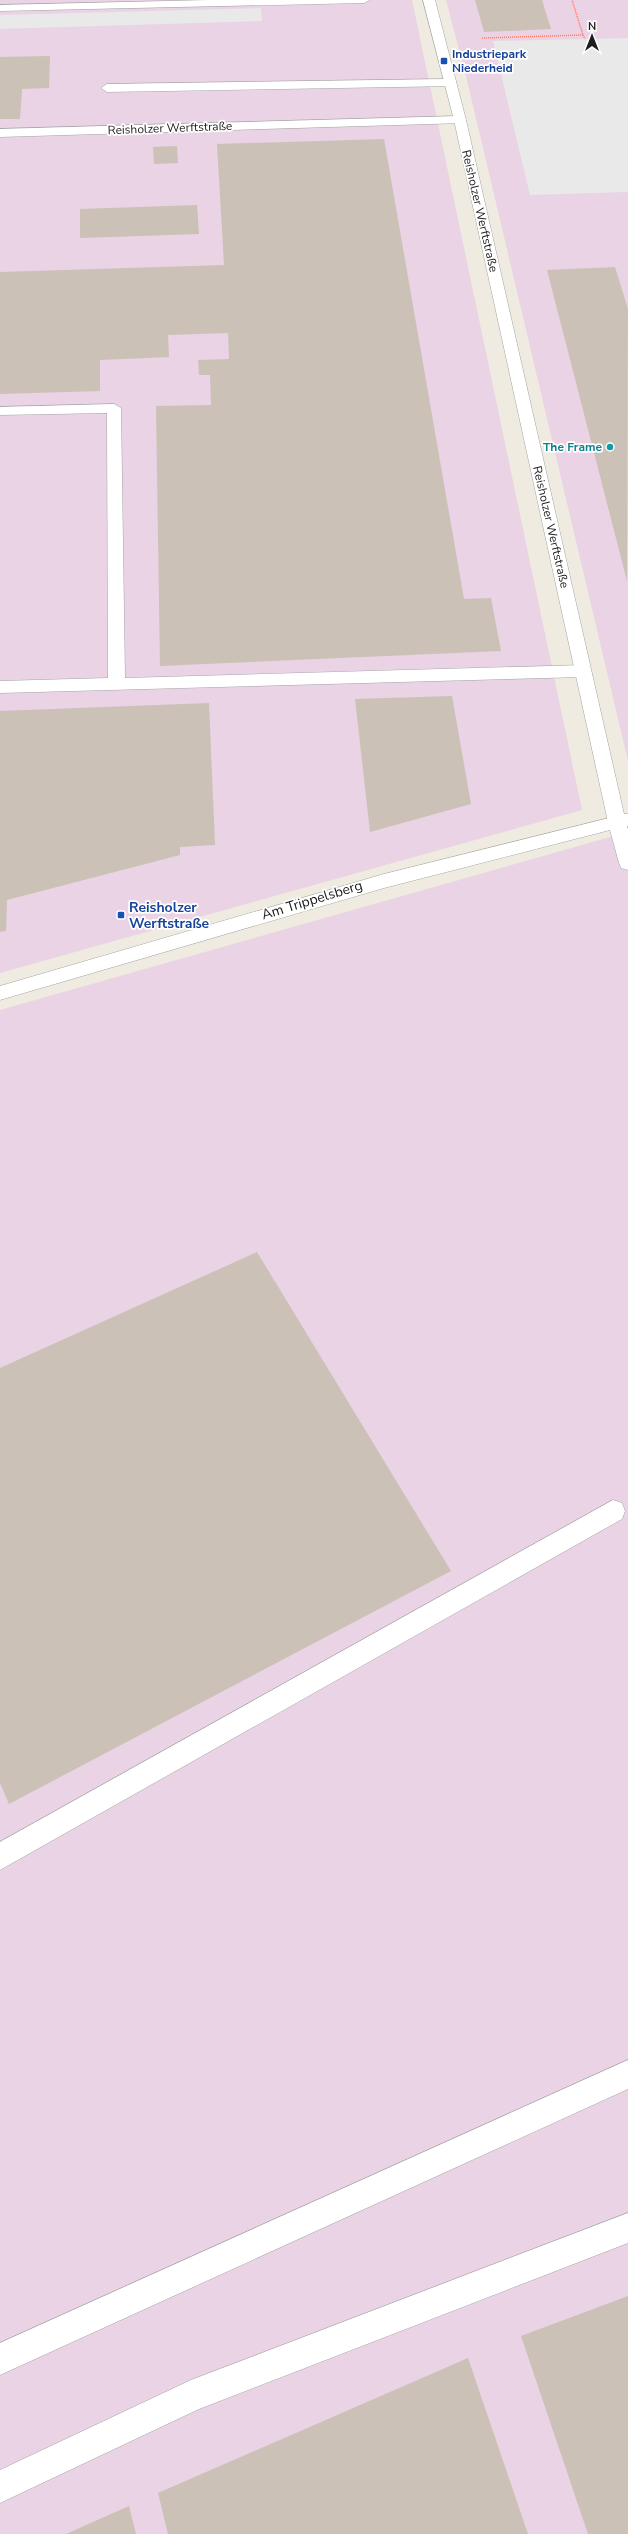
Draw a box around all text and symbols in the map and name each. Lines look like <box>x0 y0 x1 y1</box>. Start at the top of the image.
north arrow <box>572 16 612 56</box>
text: N <box>588 19 596 34</box>
place label: Industriepark Niederheid <box>452 46 527 76</box>
marker: Industriepark Niederheid <box>439 56 449 66</box>
street label: Reisholzer Werftstraße <box>107 118 233 138</box>
street label: Reisholzer Werftstraße <box>458 148 502 274</box>
place label: The Frame <box>543 439 602 455</box>
marker: The Frame <box>605 442 615 452</box>
street label: Reisholzer Werftstraße <box>529 464 573 590</box>
street label: Am Trippelsberg <box>259 876 365 924</box>
place label: Reisholzer Werftstraße <box>129 898 210 933</box>
marker: Reisholzer Werftstraße <box>116 910 126 920</box>

